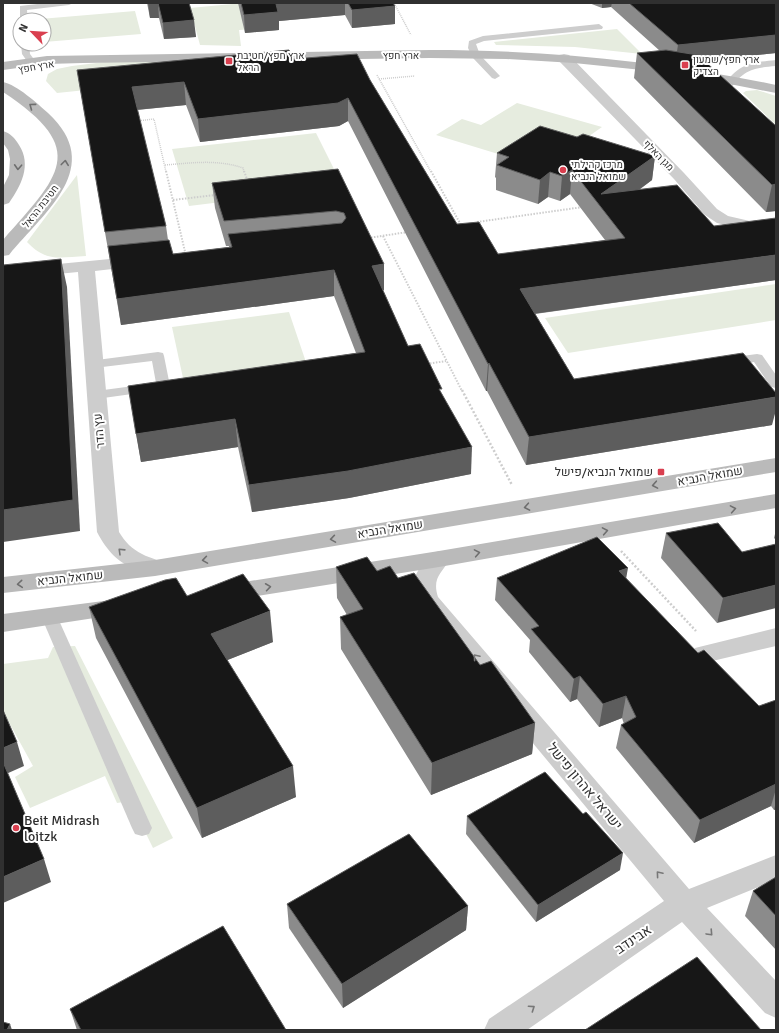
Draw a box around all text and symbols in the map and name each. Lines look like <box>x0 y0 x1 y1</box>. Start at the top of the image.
north arrow <box>12 12 52 52</box>
text: N <box>16 22 31 34</box>
place label: ארץ חפץ/חטיבת הראל <box>237 50 305 74</box>
street label: ארץ חפץ <box>383 50 419 62</box>
place label: ארץ חפץ/שמעון הצדיק <box>693 54 760 78</box>
marker: ארץ חפץ/חטיבת הראל <box>224 56 234 66</box>
street label: ארץ חפץ <box>17 58 55 76</box>
marker: ארץ חפץ/שמעון הצדיק <box>680 60 690 70</box>
one-way arrow <box>29 104 36 111</box>
street label: מגן האלף <box>641 138 676 174</box>
place label: מרכז קהילתי שמואל הנביא <box>571 159 626 183</box>
one-way arrow <box>60 160 69 166</box>
one-way arrow <box>13 164 22 170</box>
marker: מרכז קהילתי שמואל הנביא <box>558 165 568 175</box>
street label: חטיבת הראל <box>20 183 61 231</box>
street label: עץ הדר <box>90 413 109 449</box>
street label: שמואל הנביא <box>676 463 744 490</box>
place label: שמואל הנביא/פישל <box>555 465 653 480</box>
marker: שמואל הנביא/פישל <box>656 467 666 477</box>
one-way arrow <box>652 480 658 489</box>
one-way arrow <box>523 502 530 511</box>
one-way arrow <box>730 505 736 514</box>
street label: שמואל הנביא <box>356 517 424 542</box>
one-way arrow <box>602 527 608 536</box>
one-way arrow <box>330 534 336 543</box>
one-way arrow <box>118 548 126 556</box>
one-way arrow <box>474 549 480 558</box>
one-way arrow <box>202 555 208 564</box>
street label: שמואל הנביא <box>36 568 104 589</box>
one-way arrow <box>17 579 23 588</box>
one-way arrow <box>265 583 271 592</box>
one-way arrow <box>473 654 480 662</box>
street label: ישראל אהרון פישל <box>543 739 626 833</box>
place label: Beit Midrash loitzk <box>24 812 100 845</box>
marker: Beit Midrash loitzk <box>11 823 21 833</box>
one-way arrow <box>656 872 663 879</box>
street label: אבינדב <box>612 921 655 958</box>
one-way arrow <box>706 928 713 936</box>
one-way arrow <box>528 1006 535 1013</box>

